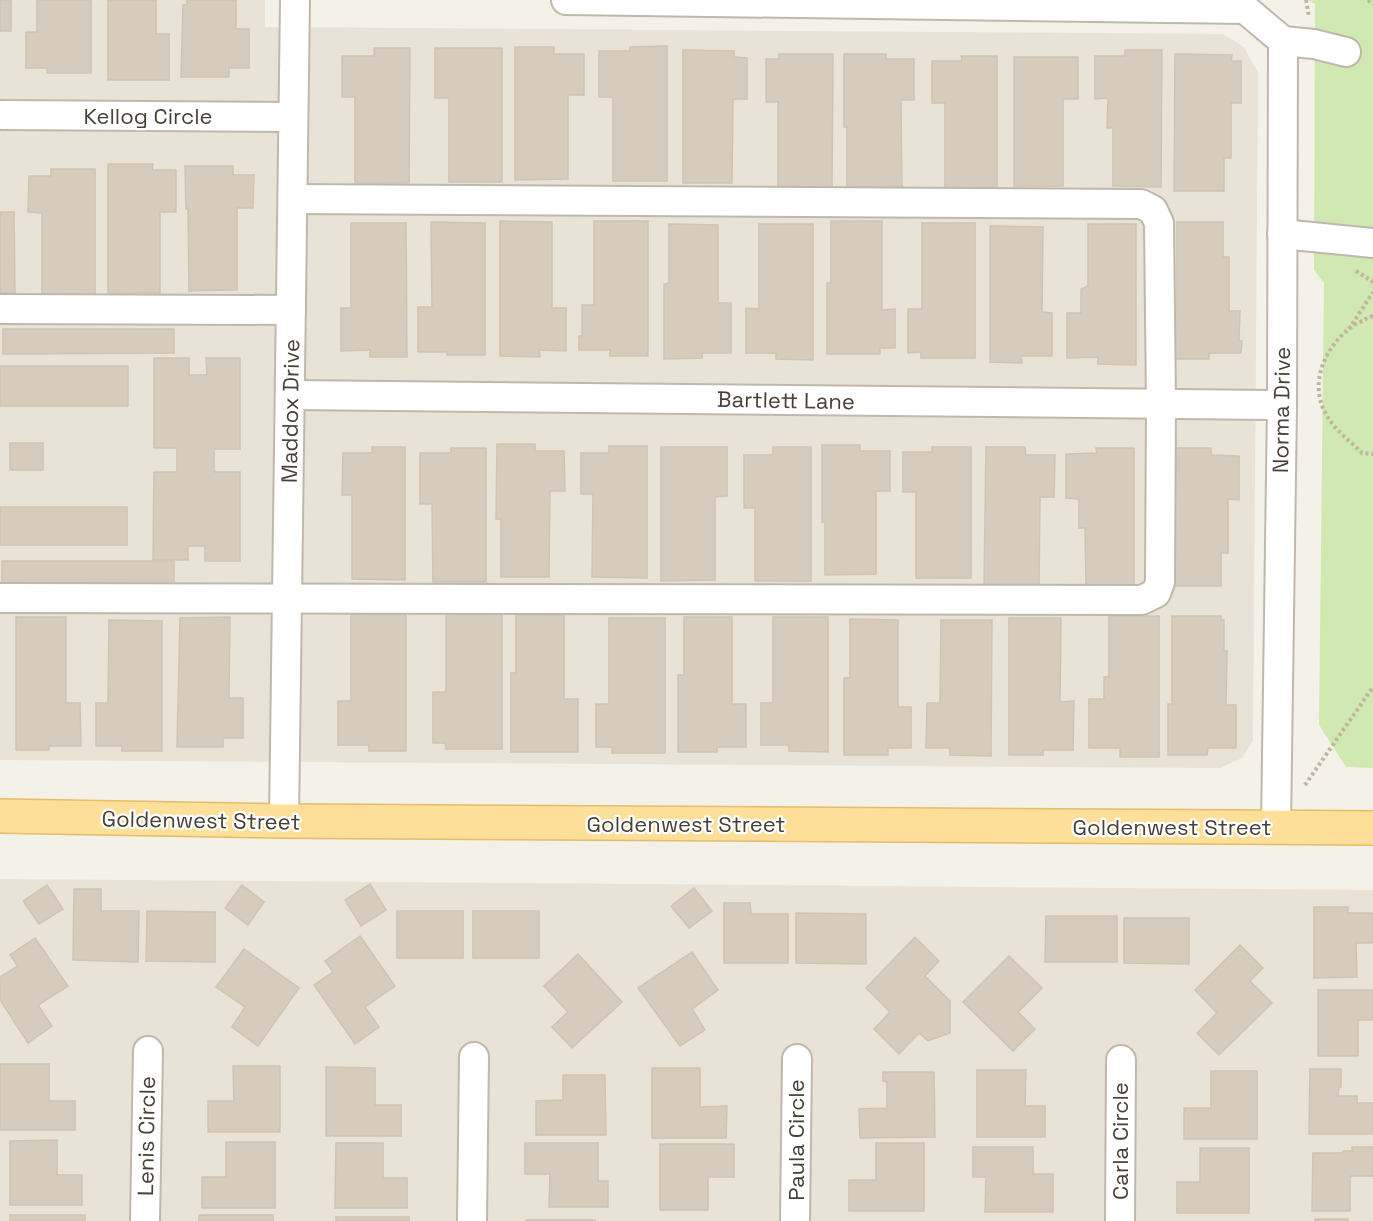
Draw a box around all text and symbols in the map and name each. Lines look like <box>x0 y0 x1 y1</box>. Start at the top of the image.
street label: Kellog Circle <box>83 102 213 130</box>
street label: Maddox Drive <box>275 339 305 483</box>
street label: Norma Drive <box>1266 347 1296 473</box>
street label: Bartlett Lane <box>717 385 855 415</box>
street label: Goldenwest Street <box>101 804 301 836</box>
street label: Goldenwest Street <box>587 810 785 838</box>
street label: Goldenwest Street <box>1073 813 1271 841</box>
street label: Lenis Circle <box>131 1076 161 1196</box>
street label: Paula Circle <box>782 1079 810 1201</box>
street label: Carla Circle <box>1106 1082 1134 1200</box>

